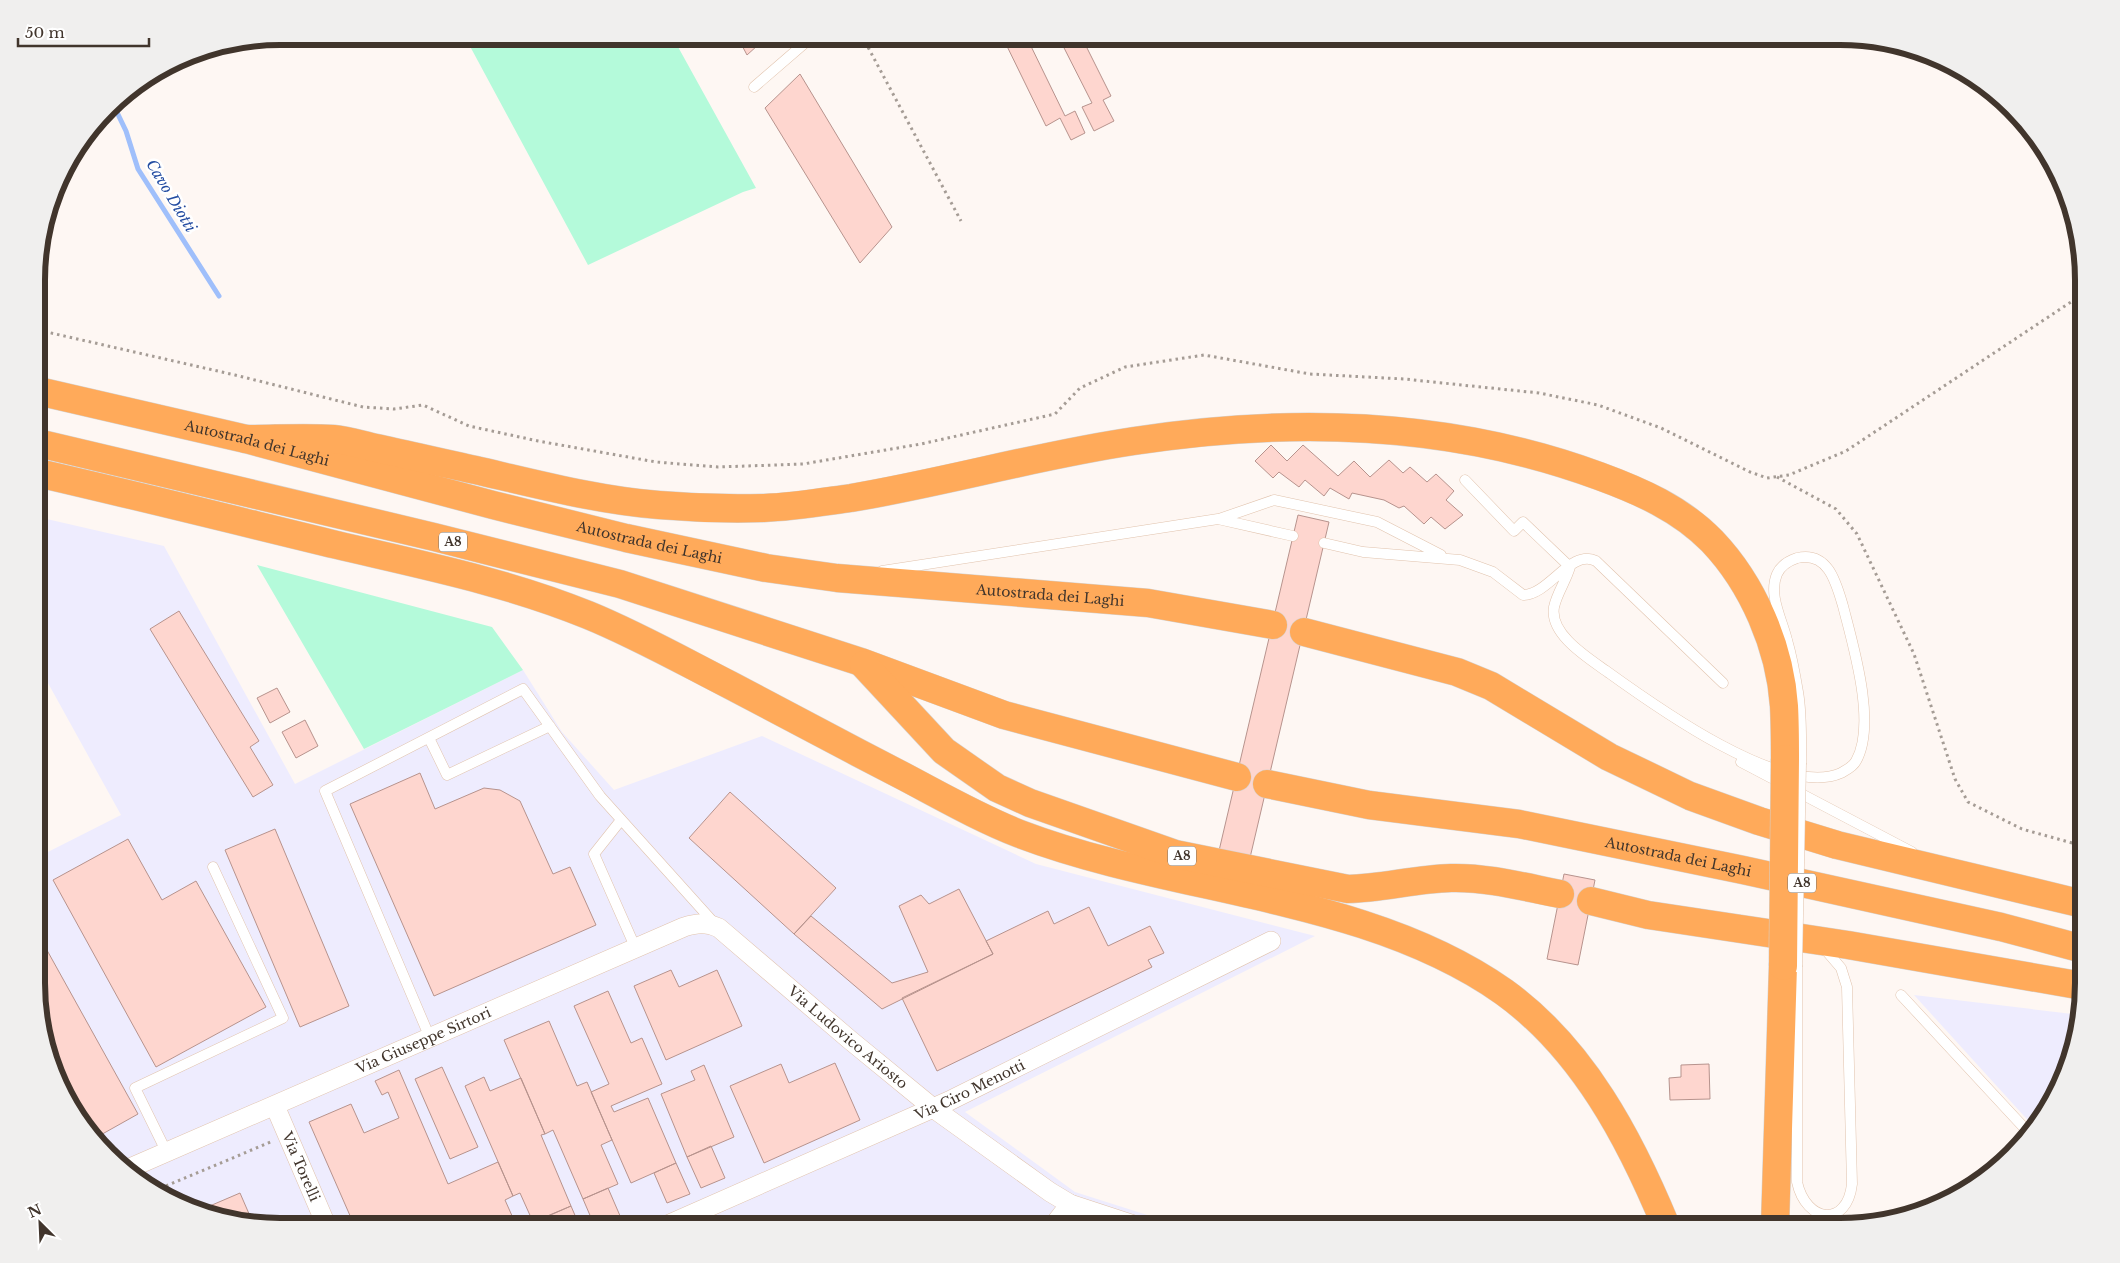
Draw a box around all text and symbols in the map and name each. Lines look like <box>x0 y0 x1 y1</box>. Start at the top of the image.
scale bar <box>18 15 149 47</box>
text: 50 m <box>25 23 65 42</box>
water label: Cavo Diotti <box>142 156 201 236</box>
street label: Autostrada dei Laghi <box>182 416 332 470</box>
street label: Autostrada dei Laghi <box>574 517 724 567</box>
road number: A8 <box>439 532 467 552</box>
street label: Autostrada dei Laghi <box>974 580 1125 610</box>
street label: Autostrada dei Laghi <box>1603 833 1753 881</box>
road number: A8 <box>1168 846 1196 866</box>
road number: A8 <box>1788 874 1816 892</box>
street label: Via Ludovico Ariosto <box>783 981 911 1093</box>
street label: Via Giuseppe Sirtori <box>352 1003 494 1078</box>
street label: Via Ciro Menotti <box>911 1056 1028 1124</box>
street label: Via Torelli <box>278 1128 324 1204</box>
north arrow <box>15 1198 65 1248</box>
text: N <box>25 1200 44 1222</box>

